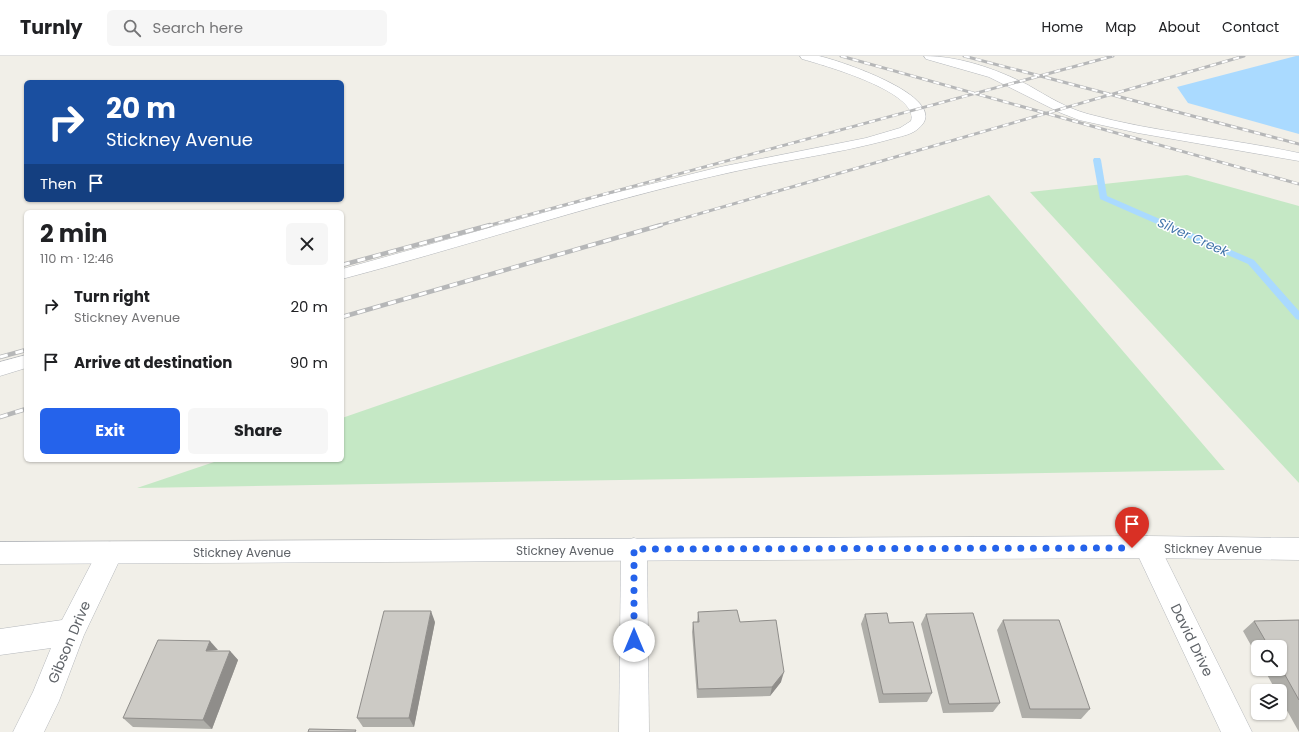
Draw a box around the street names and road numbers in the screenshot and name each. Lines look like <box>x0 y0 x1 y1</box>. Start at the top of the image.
street label: Stickney Avenue <box>1164 540 1262 557</box>
street label: Stickney Avenue <box>516 542 614 559</box>
street label: Stickney Avenue <box>193 544 291 561</box>
street label: Gibson Drive <box>43 597 95 686</box>
street label: David Drive <box>1166 600 1218 680</box>

